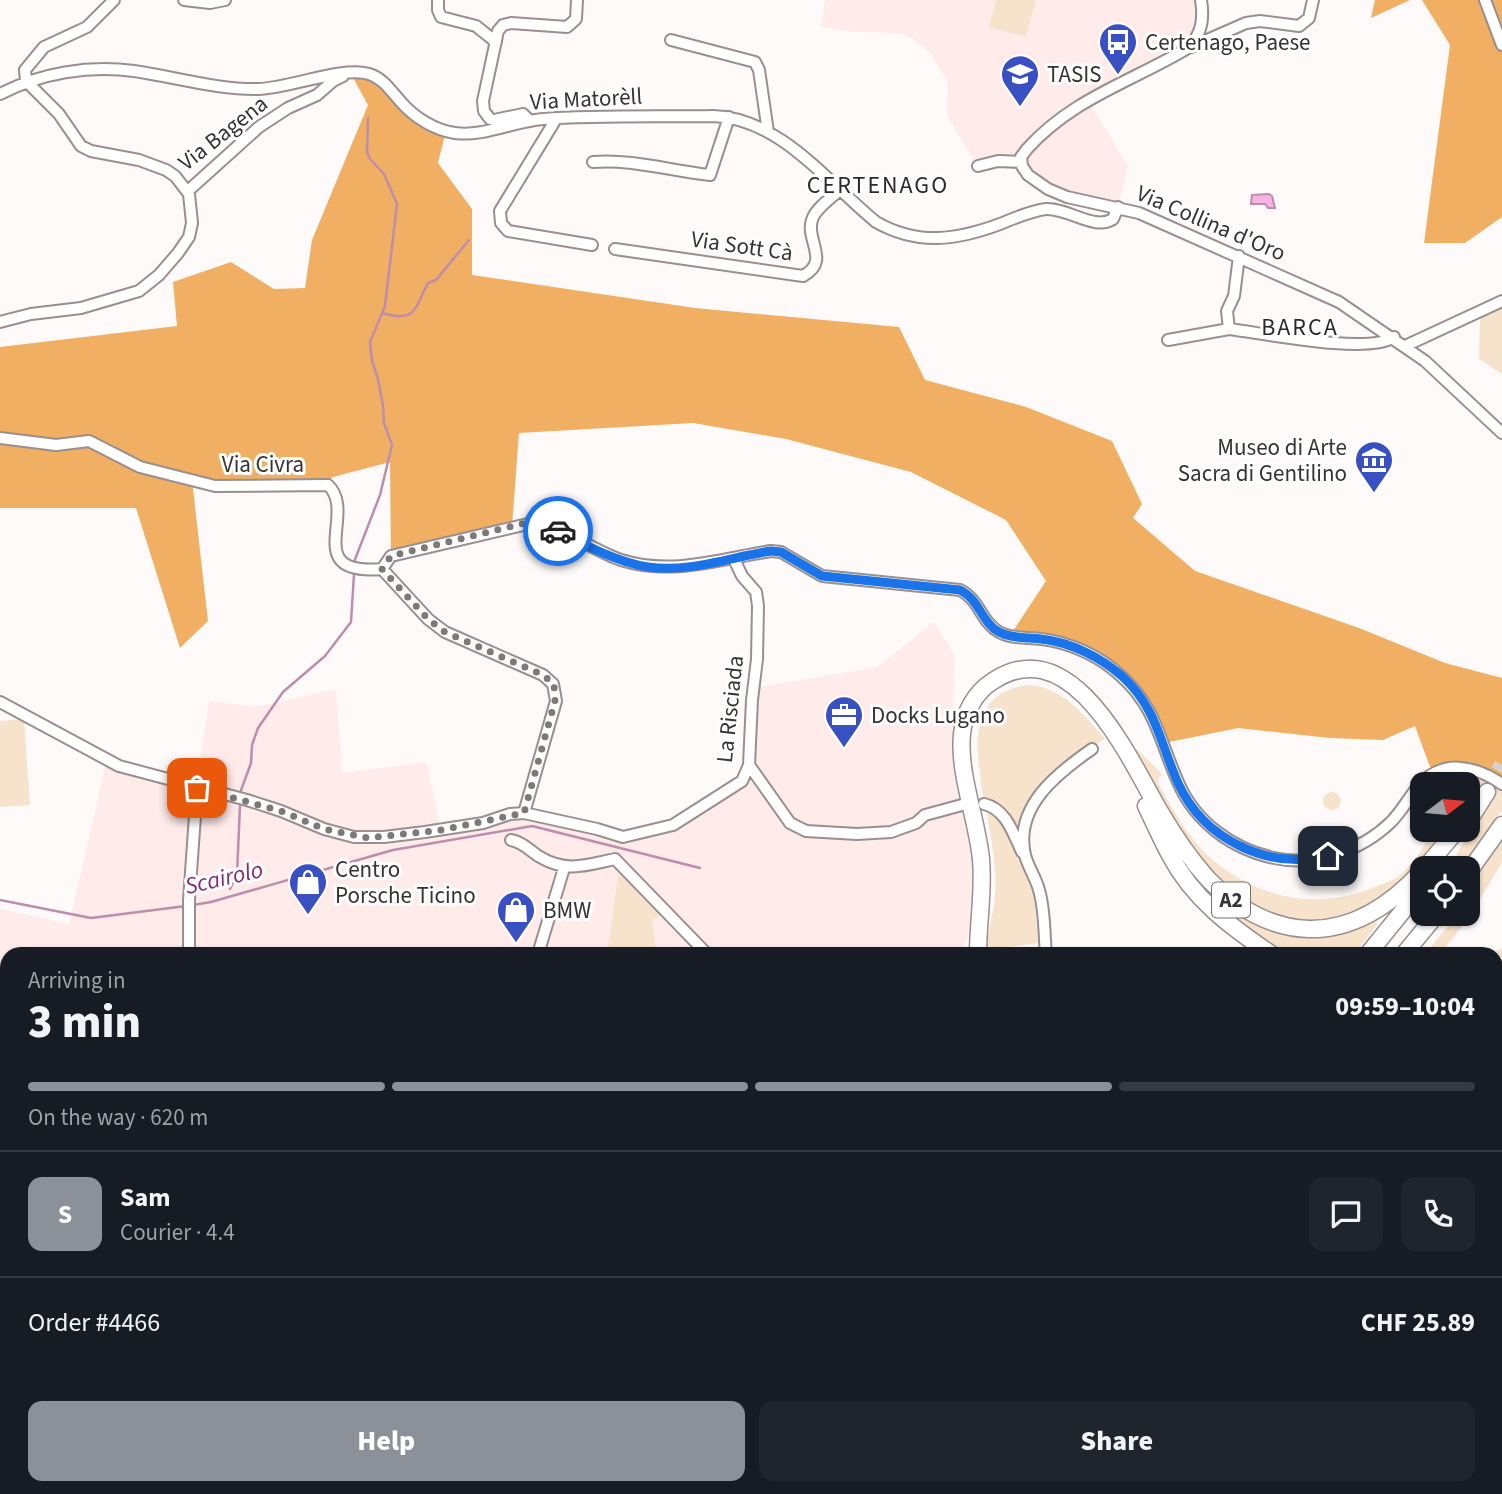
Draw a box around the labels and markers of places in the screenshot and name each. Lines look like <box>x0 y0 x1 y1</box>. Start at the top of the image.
bus stop icon: Certenago, Paese <box>1097 21 1139 76</box>
place label: Certenago, Paese <box>1145 26 1311 59</box>
school or university icon: TASIS <box>999 53 1041 108</box>
place label: TASIS <box>1047 58 1102 91</box>
place label: Museo di Arte Sacra di Gentilino <box>1178 431 1347 490</box>
museum icon: Museo di Arte Sacra di Gentilino <box>1353 439 1395 494</box>
office icon: Docks Lugano <box>823 694 865 749</box>
place label: Docks Lugano <box>871 699 1005 732</box>
pin <box>167 758 227 818</box>
pin <box>1298 826 1358 886</box>
place label: Centro Porsche Ticino <box>335 853 476 912</box>
shop icon: Centro Porsche Ticino <box>287 861 329 916</box>
shop icon: BMW <box>495 889 537 944</box>
place label: BMW <box>543 894 591 927</box>

